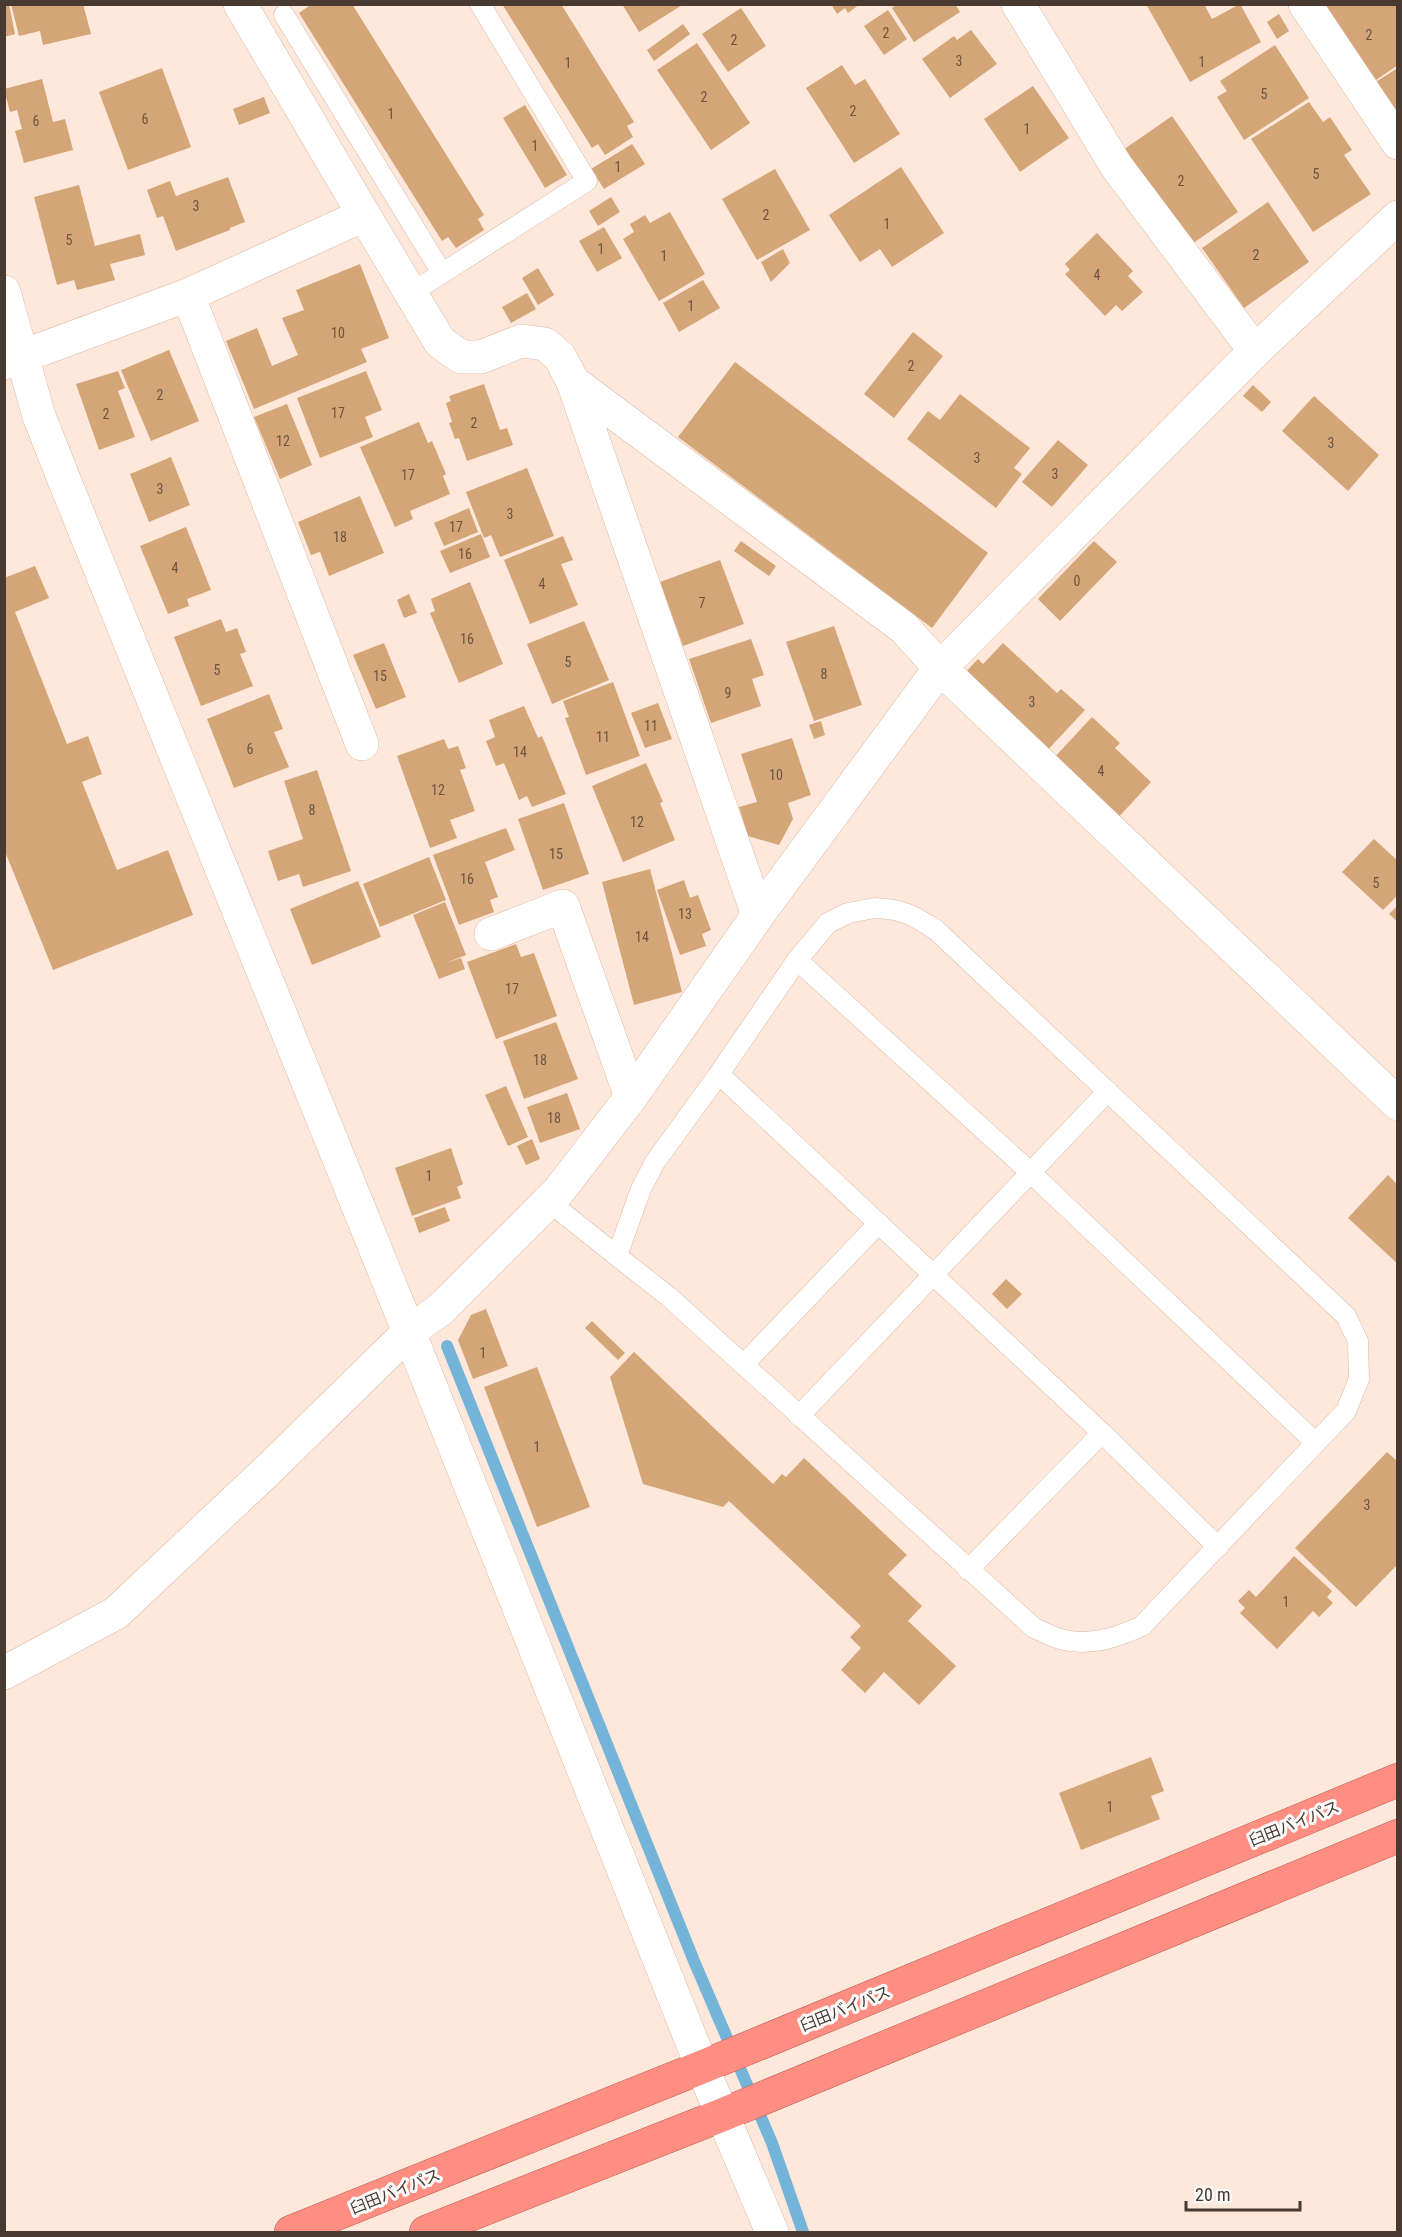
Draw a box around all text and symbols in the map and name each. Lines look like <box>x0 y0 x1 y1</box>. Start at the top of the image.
house number: 2 <box>883 25 890 41</box>
house number: 2 <box>1366 27 1373 43</box>
house number: 2 <box>731 32 738 48</box>
house number: 3 <box>956 53 962 69</box>
house number: 1 <box>1199 54 1205 70</box>
house number: 1 <box>565 55 571 71</box>
house number: 5 <box>1261 86 1268 102</box>
house number: 2 <box>701 89 708 105</box>
house number: 2 <box>850 103 857 119</box>
house number: 1 <box>388 106 394 122</box>
house number: 6 <box>142 111 149 127</box>
house number: 6 <box>33 113 40 129</box>
house number: 1 <box>1024 121 1030 137</box>
house number: 1 <box>532 138 538 154</box>
house number: 1 <box>615 159 621 175</box>
house number: 5 <box>1313 166 1320 182</box>
house number: 2 <box>1178 173 1185 189</box>
house number: 3 <box>193 198 199 214</box>
house number: 2 <box>763 207 770 223</box>
house number: 1 <box>884 216 890 232</box>
house number: 5 <box>66 232 73 248</box>
house number: 1 <box>598 241 604 257</box>
house number: 2 <box>1253 247 1260 263</box>
house number: 1 <box>661 248 667 264</box>
house number: 4 <box>1094 267 1101 283</box>
house number: 1 <box>688 298 694 314</box>
house number: 10 <box>331 325 345 341</box>
house number: 2 <box>908 358 915 374</box>
house number: 2 <box>157 387 164 403</box>
house number: 17 <box>331 405 345 421</box>
house number: 2 <box>103 406 110 422</box>
house number: 2 <box>471 415 478 431</box>
house number: 12 <box>276 433 290 449</box>
house number: 3 <box>1328 435 1334 451</box>
house number: 3 <box>974 450 980 466</box>
house number: 3 <box>1052 466 1058 482</box>
house number: 17 <box>401 467 415 483</box>
house number: 3 <box>157 481 163 497</box>
house number: 3 <box>507 506 513 522</box>
house number: 17 <box>449 519 463 535</box>
house number: 18 <box>333 529 347 545</box>
house number: 16 <box>458 546 472 562</box>
house number: 4 <box>172 560 179 576</box>
house number: 0 <box>1074 573 1081 589</box>
house number: 4 <box>539 576 546 592</box>
house number: 7 <box>699 595 706 611</box>
house number: 16 <box>460 631 474 647</box>
house number: 5 <box>565 654 572 670</box>
house number: 5 <box>214 662 221 678</box>
house number: 8 <box>821 666 828 682</box>
house number: 15 <box>373 668 387 684</box>
house number: 9 <box>725 685 731 701</box>
house number: 3 <box>1029 694 1035 710</box>
house number: 11 <box>644 718 658 734</box>
house number: 11 <box>596 729 610 745</box>
house number: 6 <box>247 741 254 757</box>
house number: 14 <box>513 744 527 760</box>
house number: 4 <box>1098 763 1105 779</box>
house number: 10 <box>769 767 783 783</box>
house number: 12 <box>431 782 445 798</box>
house number: 8 <box>309 802 316 818</box>
house number: 12 <box>630 814 644 830</box>
house number: 15 <box>549 846 563 862</box>
house number: 16 <box>460 871 474 887</box>
house number: 5 <box>1373 875 1380 891</box>
house number: 13 <box>678 906 692 922</box>
house number: 14 <box>635 929 649 945</box>
house number: 17 <box>505 981 519 997</box>
house number: 18 <box>533 1052 547 1068</box>
house number: 18 <box>547 1110 561 1126</box>
house number: 1 <box>426 1168 432 1184</box>
house number: 1 <box>480 1345 486 1361</box>
house number: 1 <box>534 1439 540 1455</box>
house number: 3 <box>1364 1497 1370 1513</box>
house number: 1 <box>1283 1594 1289 1610</box>
street label: 臼田バイパス <box>1246 1797 1342 1850</box>
house number: 1 <box>1107 1799 1113 1815</box>
street label: 臼田バイパス <box>797 1982 893 2035</box>
street label: 臼田バイパス <box>347 2165 443 2218</box>
scale bar <box>1186 2174 1300 2212</box>
text: 20 m <box>1195 2184 1230 2205</box>

